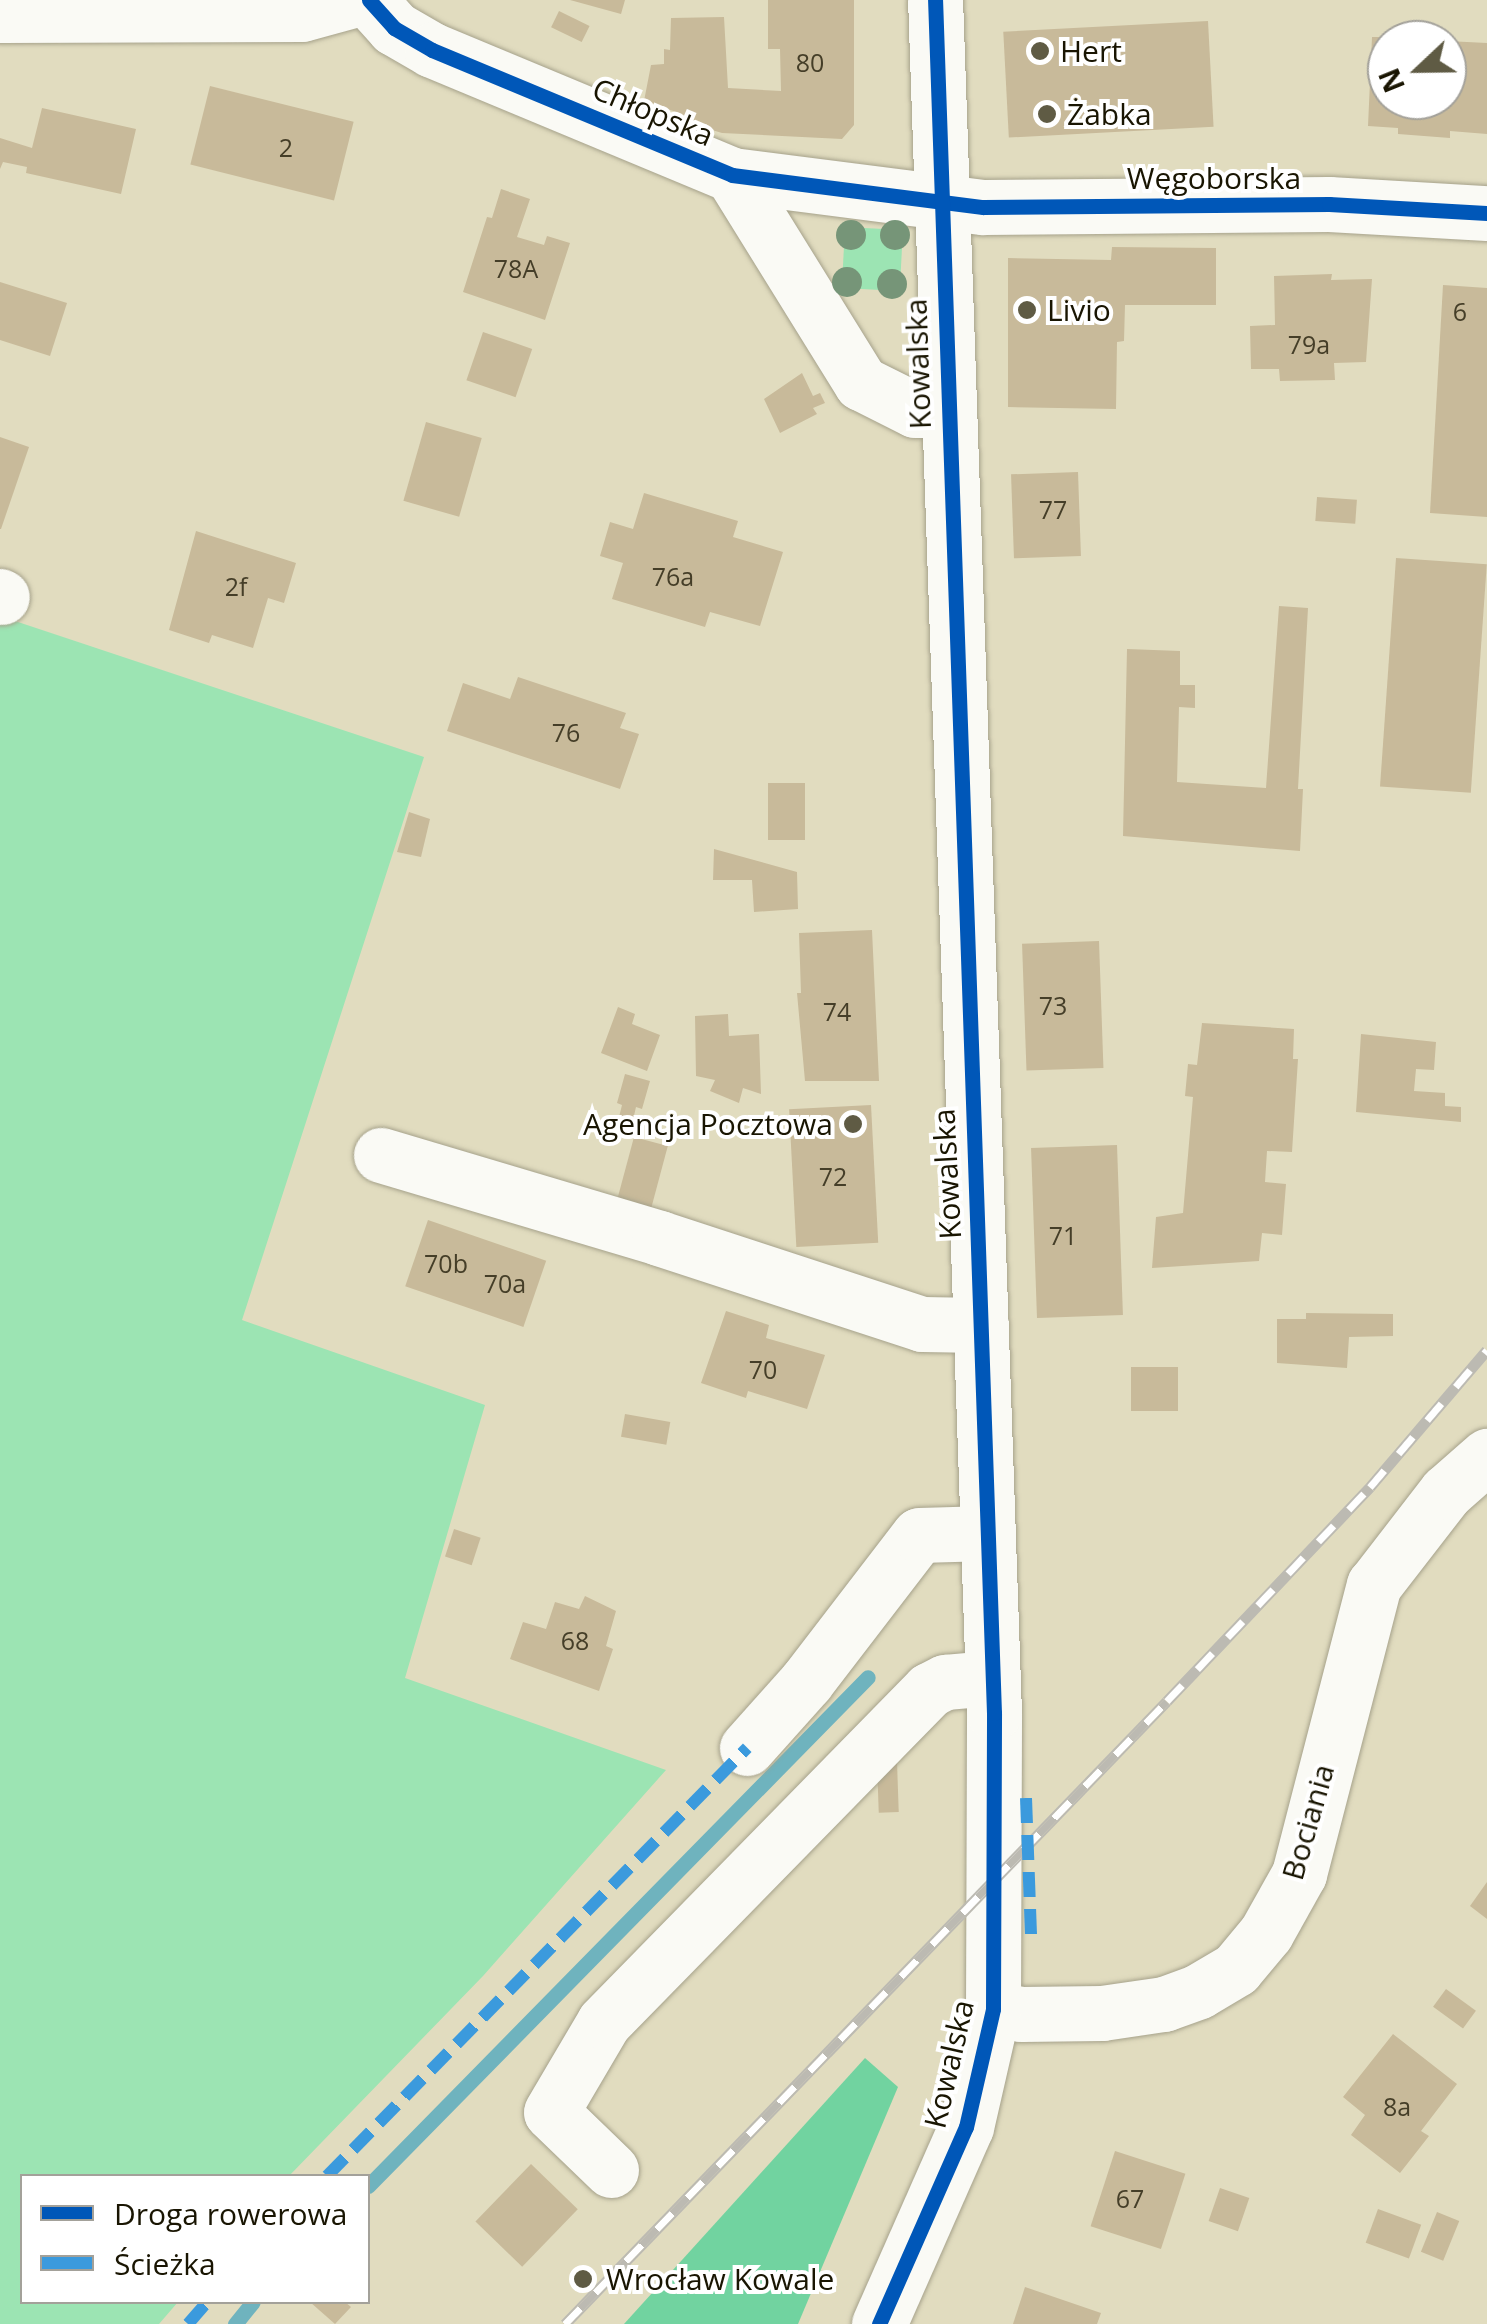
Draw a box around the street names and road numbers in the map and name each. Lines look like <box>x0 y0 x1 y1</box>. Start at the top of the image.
street label: Chłopska <box>587 70 719 154</box>
street label: Węgoborska <box>1127 160 1301 196</box>
street label: Kowalska <box>898 298 938 430</box>
street label: Kowalska <box>926 1108 968 1240</box>
street label: Bociania <box>1274 1760 1342 1884</box>
street label: Kowalska <box>917 1996 981 2132</box>

